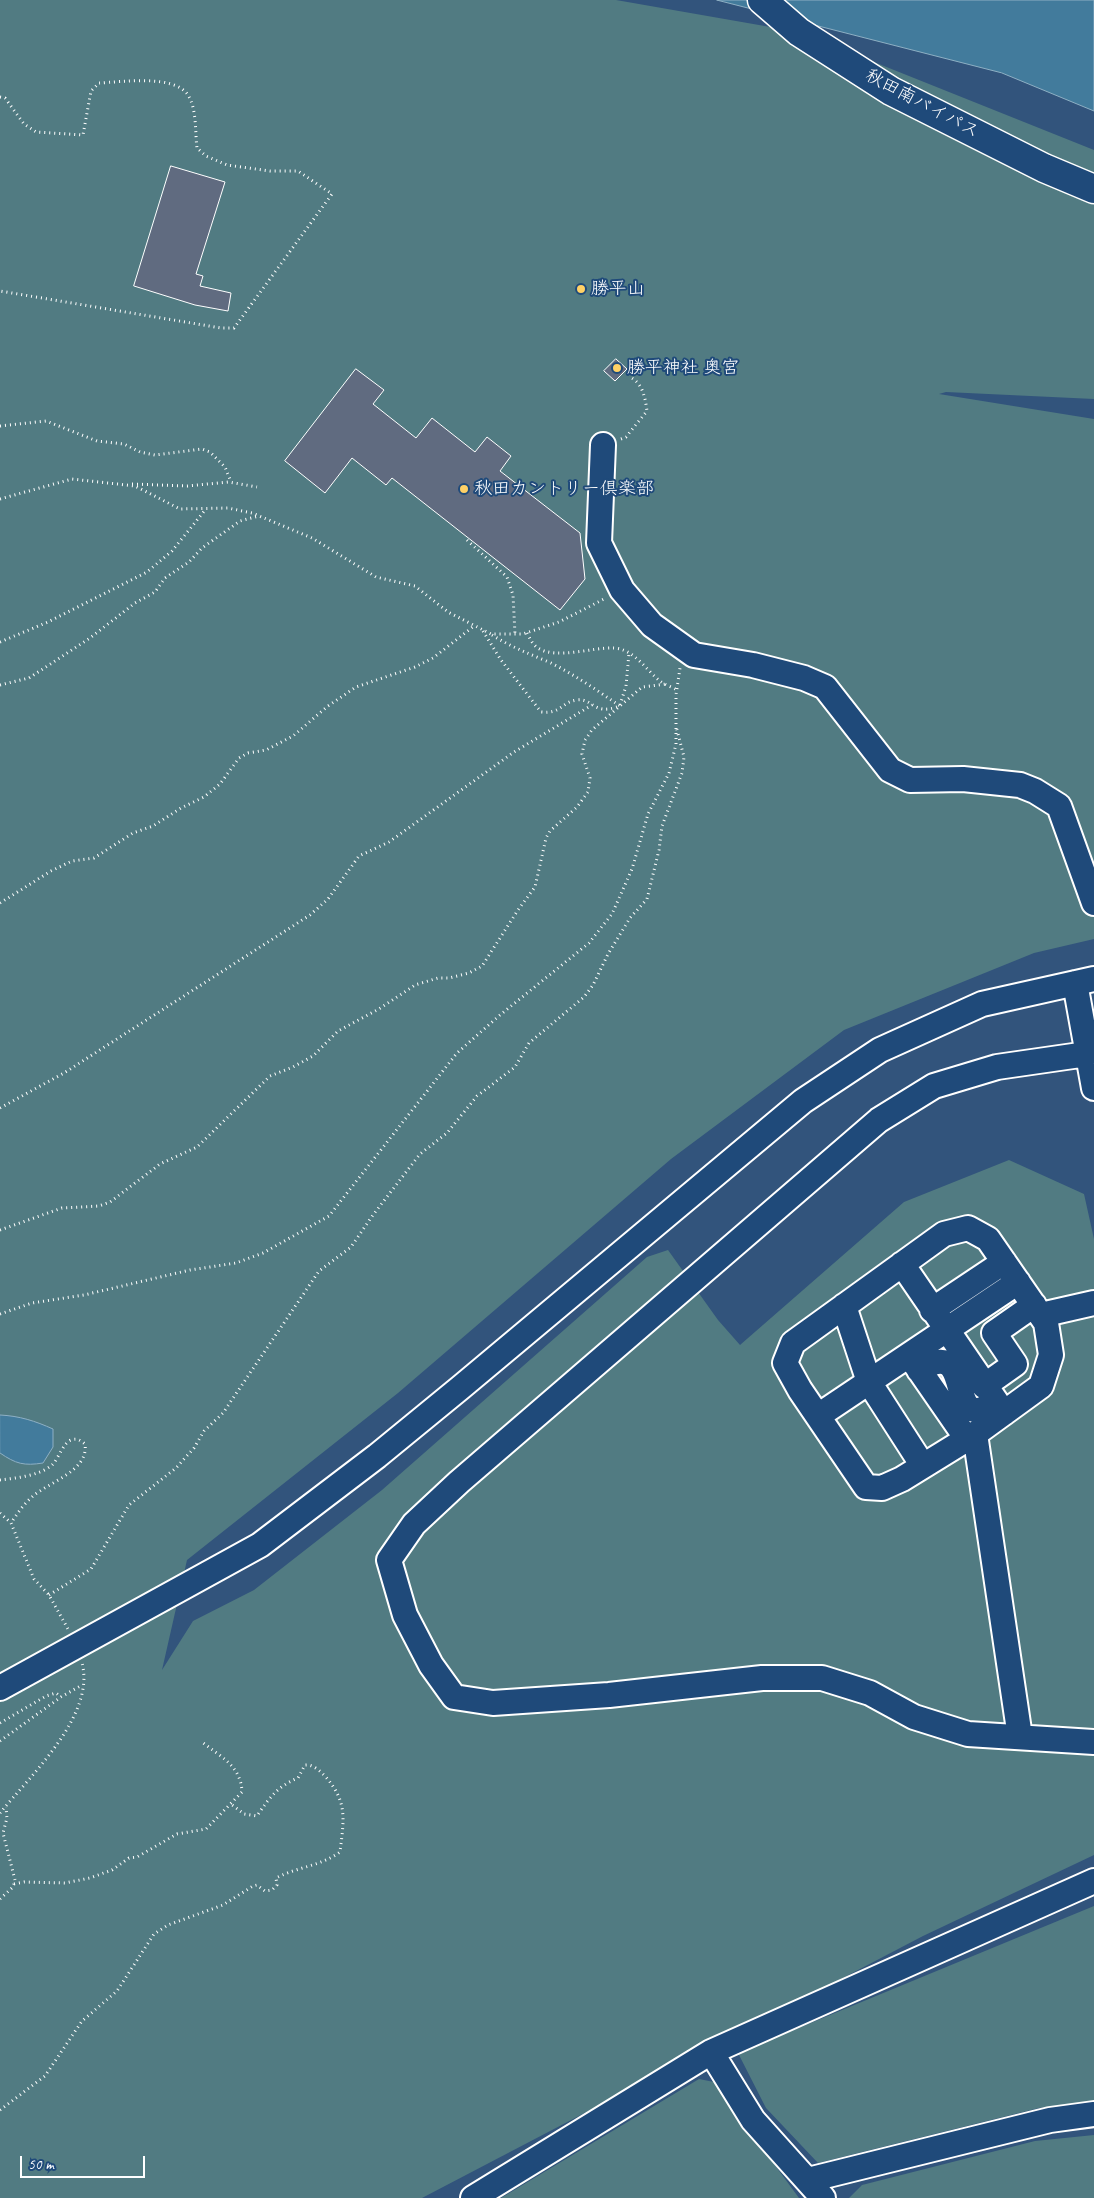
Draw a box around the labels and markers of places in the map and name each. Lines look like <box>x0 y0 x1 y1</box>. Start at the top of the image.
place label: 勝平山 <box>591 278 645 300</box>
marker: 勝平山 <box>575 283 587 295</box>
place label: 勝平神社 奥宮 <box>627 357 739 379</box>
marker: 勝平神社 奥宮 <box>611 362 623 374</box>
place label: 秋田カントリー倶楽部 <box>474 478 654 500</box>
marker: 秋田カントリー倶楽部 <box>458 483 470 495</box>

